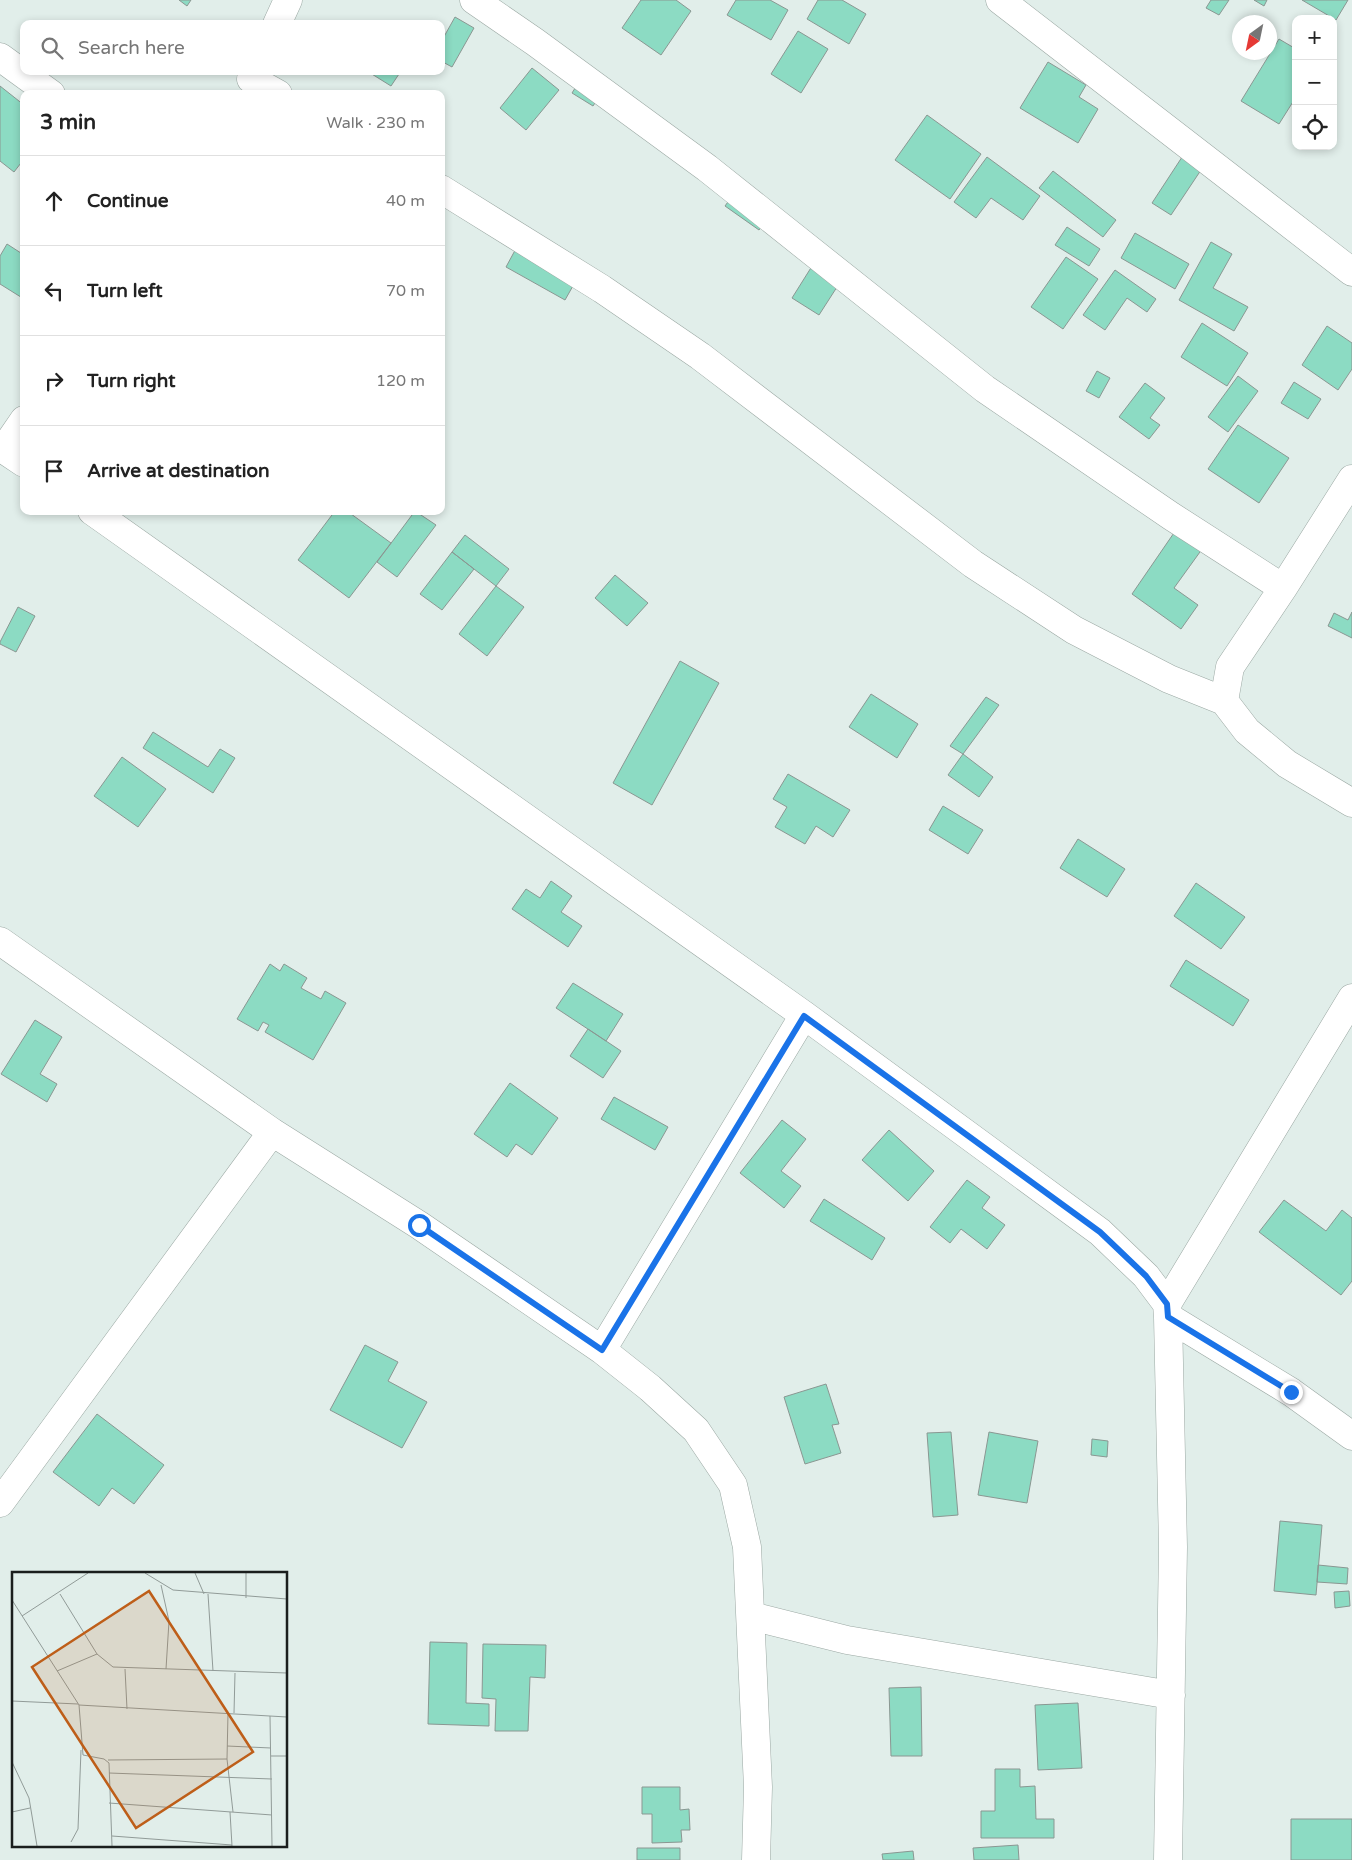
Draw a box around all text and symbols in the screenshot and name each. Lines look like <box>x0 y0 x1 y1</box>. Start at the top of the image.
north arrow <box>1232 15 1277 60</box>
map controls <box>1292 15 1337 150</box>
button: + <box>1292 15 1337 60</box>
search box <box>20 20 445 75</box>
icon: search <box>38 34 66 62</box>
text: Search here <box>78 37 185 59</box>
button: − <box>1292 60 1337 105</box>
button: locate <box>1292 105 1337 150</box>
text: 3 min <box>40 110 96 135</box>
text: Walk · 230 m <box>326 113 425 133</box>
icon: ahead <box>40 187 68 215</box>
text: Continue <box>87 190 169 212</box>
text: 40 m <box>386 191 425 211</box>
icon: left <box>40 277 68 305</box>
text: Turn left <box>87 280 163 302</box>
text: 70 m <box>386 281 425 301</box>
icon: right <box>40 367 68 395</box>
text: Turn right <box>87 370 175 392</box>
text: 120 m <box>376 371 425 391</box>
icon: arrive <box>40 457 68 485</box>
text: Arrive at destination <box>87 460 270 482</box>
route start <box>408 1214 431 1237</box>
route end <box>1280 1381 1303 1404</box>
inset map <box>12 1572 288 1848</box>

